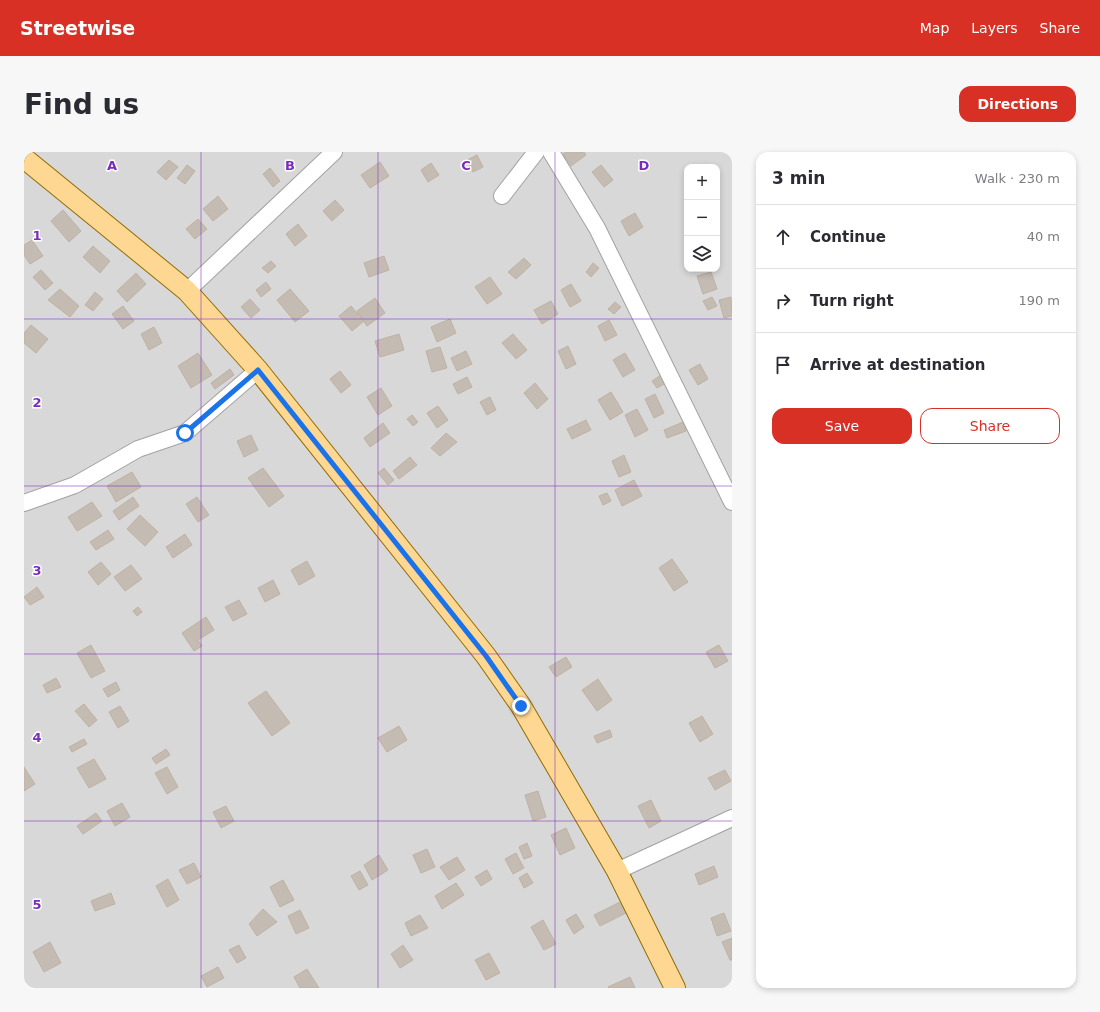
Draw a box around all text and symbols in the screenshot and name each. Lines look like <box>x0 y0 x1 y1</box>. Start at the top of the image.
text: Streetwise <box>20 17 135 39</box>
text: Map <box>920 20 949 36</box>
text: Layers <box>971 20 1018 36</box>
text: Share <box>1040 20 1080 36</box>
button: Directions <box>959 86 1076 122</box>
text: Find us <box>24 88 139 121</box>
text: A <box>107 158 117 173</box>
text: B <box>285 158 295 173</box>
text: C <box>461 158 471 173</box>
text: D <box>639 158 650 173</box>
map controls <box>684 164 720 272</box>
button: + <box>684 164 720 200</box>
text: 3 min <box>772 168 825 188</box>
text: Walk · 230 m <box>975 171 1060 186</box>
button: − <box>684 200 720 236</box>
icon: ahead <box>772 226 794 248</box>
text: 1 <box>32 228 42 243</box>
text: Continue <box>810 228 886 246</box>
text: 40 m <box>1027 229 1060 244</box>
button: layers <box>684 236 720 272</box>
icon: right <box>772 290 794 312</box>
text: Turn right <box>810 292 894 310</box>
text: 190 m <box>1018 293 1060 308</box>
icon: arrive <box>772 354 794 376</box>
text: Arrive at destination <box>810 356 985 374</box>
text: 2 <box>32 395 42 410</box>
button: Save <box>772 408 912 444</box>
button: Share <box>920 408 1060 444</box>
route start <box>176 424 194 442</box>
text: 3 <box>32 563 42 578</box>
route end <box>512 697 530 715</box>
text: 4 <box>32 730 42 745</box>
text: 5 <box>32 897 42 912</box>

